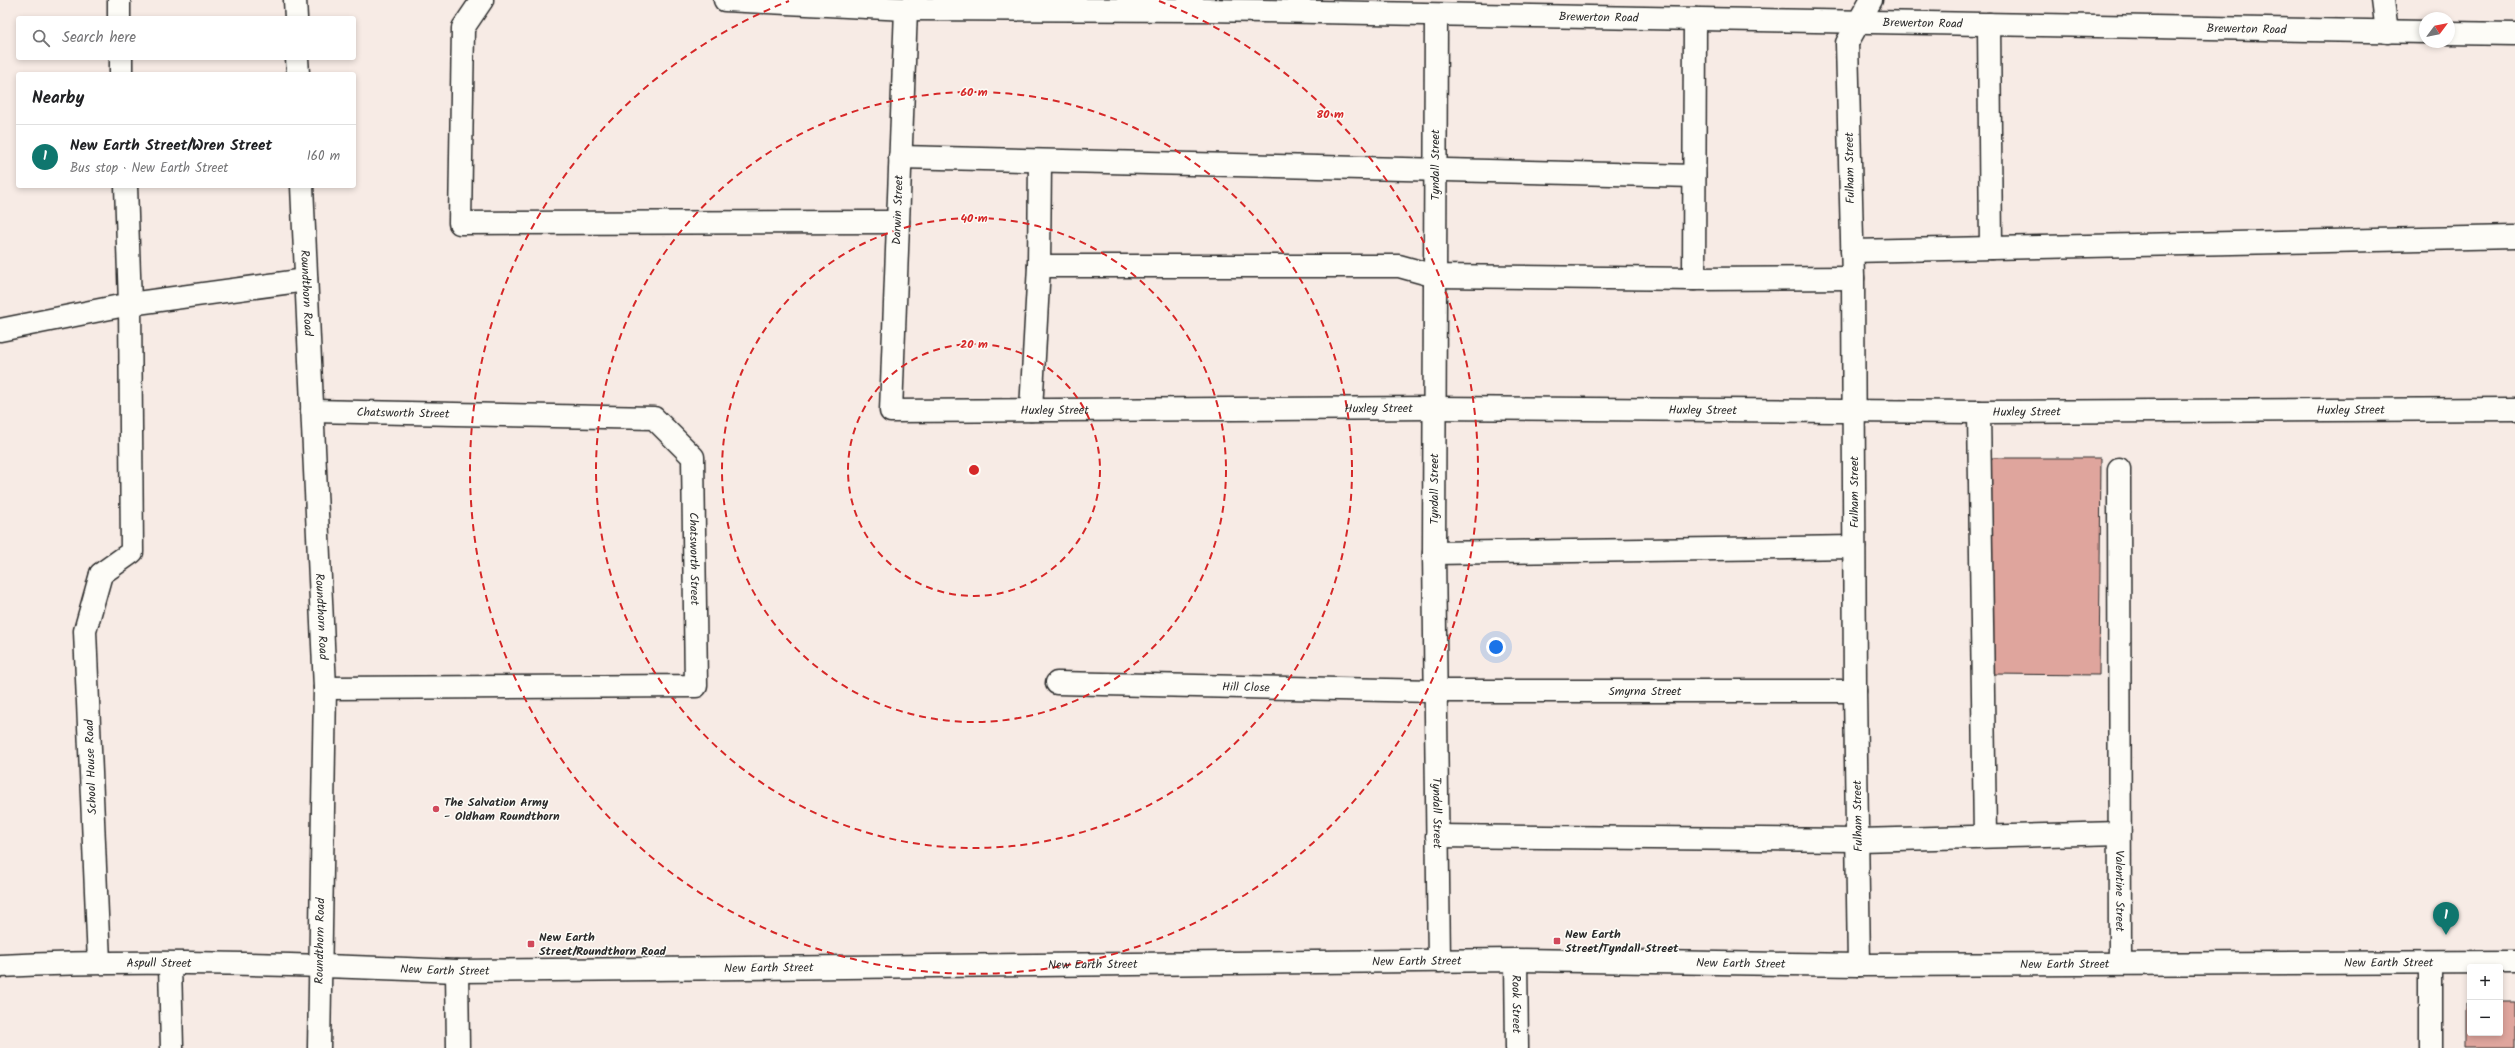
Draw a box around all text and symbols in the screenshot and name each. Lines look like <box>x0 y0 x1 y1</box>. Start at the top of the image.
street label: Brewerton Road <box>1559 7 1640 27</box>
north arrow <box>2419 12 2455 48</box>
street label: Brewerton Road <box>1883 13 1964 33</box>
search box <box>16 16 356 60</box>
street label: Brewerton Road <box>2206 19 2288 39</box>
text: Search here <box>62 26 136 50</box>
icon: search <box>30 27 52 49</box>
text: 60 m <box>960 83 988 102</box>
text: Nearby <box>32 85 84 112</box>
text: 80 m <box>1316 105 1344 124</box>
street label: Tyndall Street <box>1426 129 1445 201</box>
street label: Fulham Street <box>1840 132 1860 204</box>
text: New Earth Street/Wren Street <box>70 134 272 158</box>
text: 1 <box>43 146 47 167</box>
text: 160 m <box>307 146 340 167</box>
text: Bus stop · New Earth Street <box>70 158 228 179</box>
street label: Darwin Street <box>887 174 909 245</box>
text: 40 m <box>960 209 988 228</box>
street label: Roundthorn Road <box>295 249 318 338</box>
text: 20 m <box>960 335 988 354</box>
street label: Huxley Street <box>1345 399 1413 418</box>
street label: Huxley Street <box>1021 400 1089 420</box>
street label: Huxley Street <box>1669 400 1737 420</box>
street label: Huxley Street <box>2317 400 2385 420</box>
street label: Chatsworth Street <box>356 402 450 423</box>
street label: Huxley Street <box>1993 402 2061 421</box>
street label: Tyndall Street <box>1425 453 1444 525</box>
street label: Fulham Street <box>1845 456 1864 528</box>
centre of rings <box>967 463 981 477</box>
street label: Chatsworth Street <box>684 512 704 606</box>
street label: Roundthorn Road <box>310 573 333 661</box>
your location <box>1486 637 1506 657</box>
street label: Hill Close <box>1222 677 1271 697</box>
street label: Smyrna Street <box>1608 682 1682 701</box>
street label: School House Road <box>80 718 102 815</box>
street label: Tyndall Street <box>1427 777 1447 849</box>
street label: Fulham Street <box>1848 780 1868 852</box>
place label: The Salvation Army - Oldham Roundthorn <box>444 793 560 826</box>
marker: The Salvation Army - Oldham Roundthorn <box>431 804 441 814</box>
street label: Valentine Street <box>2110 850 2129 932</box>
street label: Roundthorn Road <box>310 897 330 984</box>
pin: 1 <box>2433 902 2459 935</box>
place label: New Earth Street/Tyndall Street <box>1565 925 1679 958</box>
place label: New Earth Street/Roundthorn Road <box>539 928 667 961</box>
marker: New Earth Street/Tyndall Street <box>1552 936 1562 946</box>
marker: New Earth Street/Roundthorn Road <box>526 939 536 949</box>
street label: New Earth Street <box>1372 951 1462 971</box>
street label: Aspull Street <box>126 953 192 973</box>
street label: New Earth Street <box>1696 953 1786 973</box>
street label: New Earth Street <box>2344 953 2434 972</box>
street label: New Earth Street <box>1048 954 1138 974</box>
street label: New Earth Street <box>2020 954 2110 974</box>
street label: New Earth Street <box>724 958 814 978</box>
street label: New Earth Street <box>400 959 490 981</box>
map controls <box>2467 964 2503 1036</box>
button: + <box>2467 964 2503 1000</box>
street label: Rook Street <box>1507 974 1526 1034</box>
button: − <box>2467 1000 2503 1036</box>

